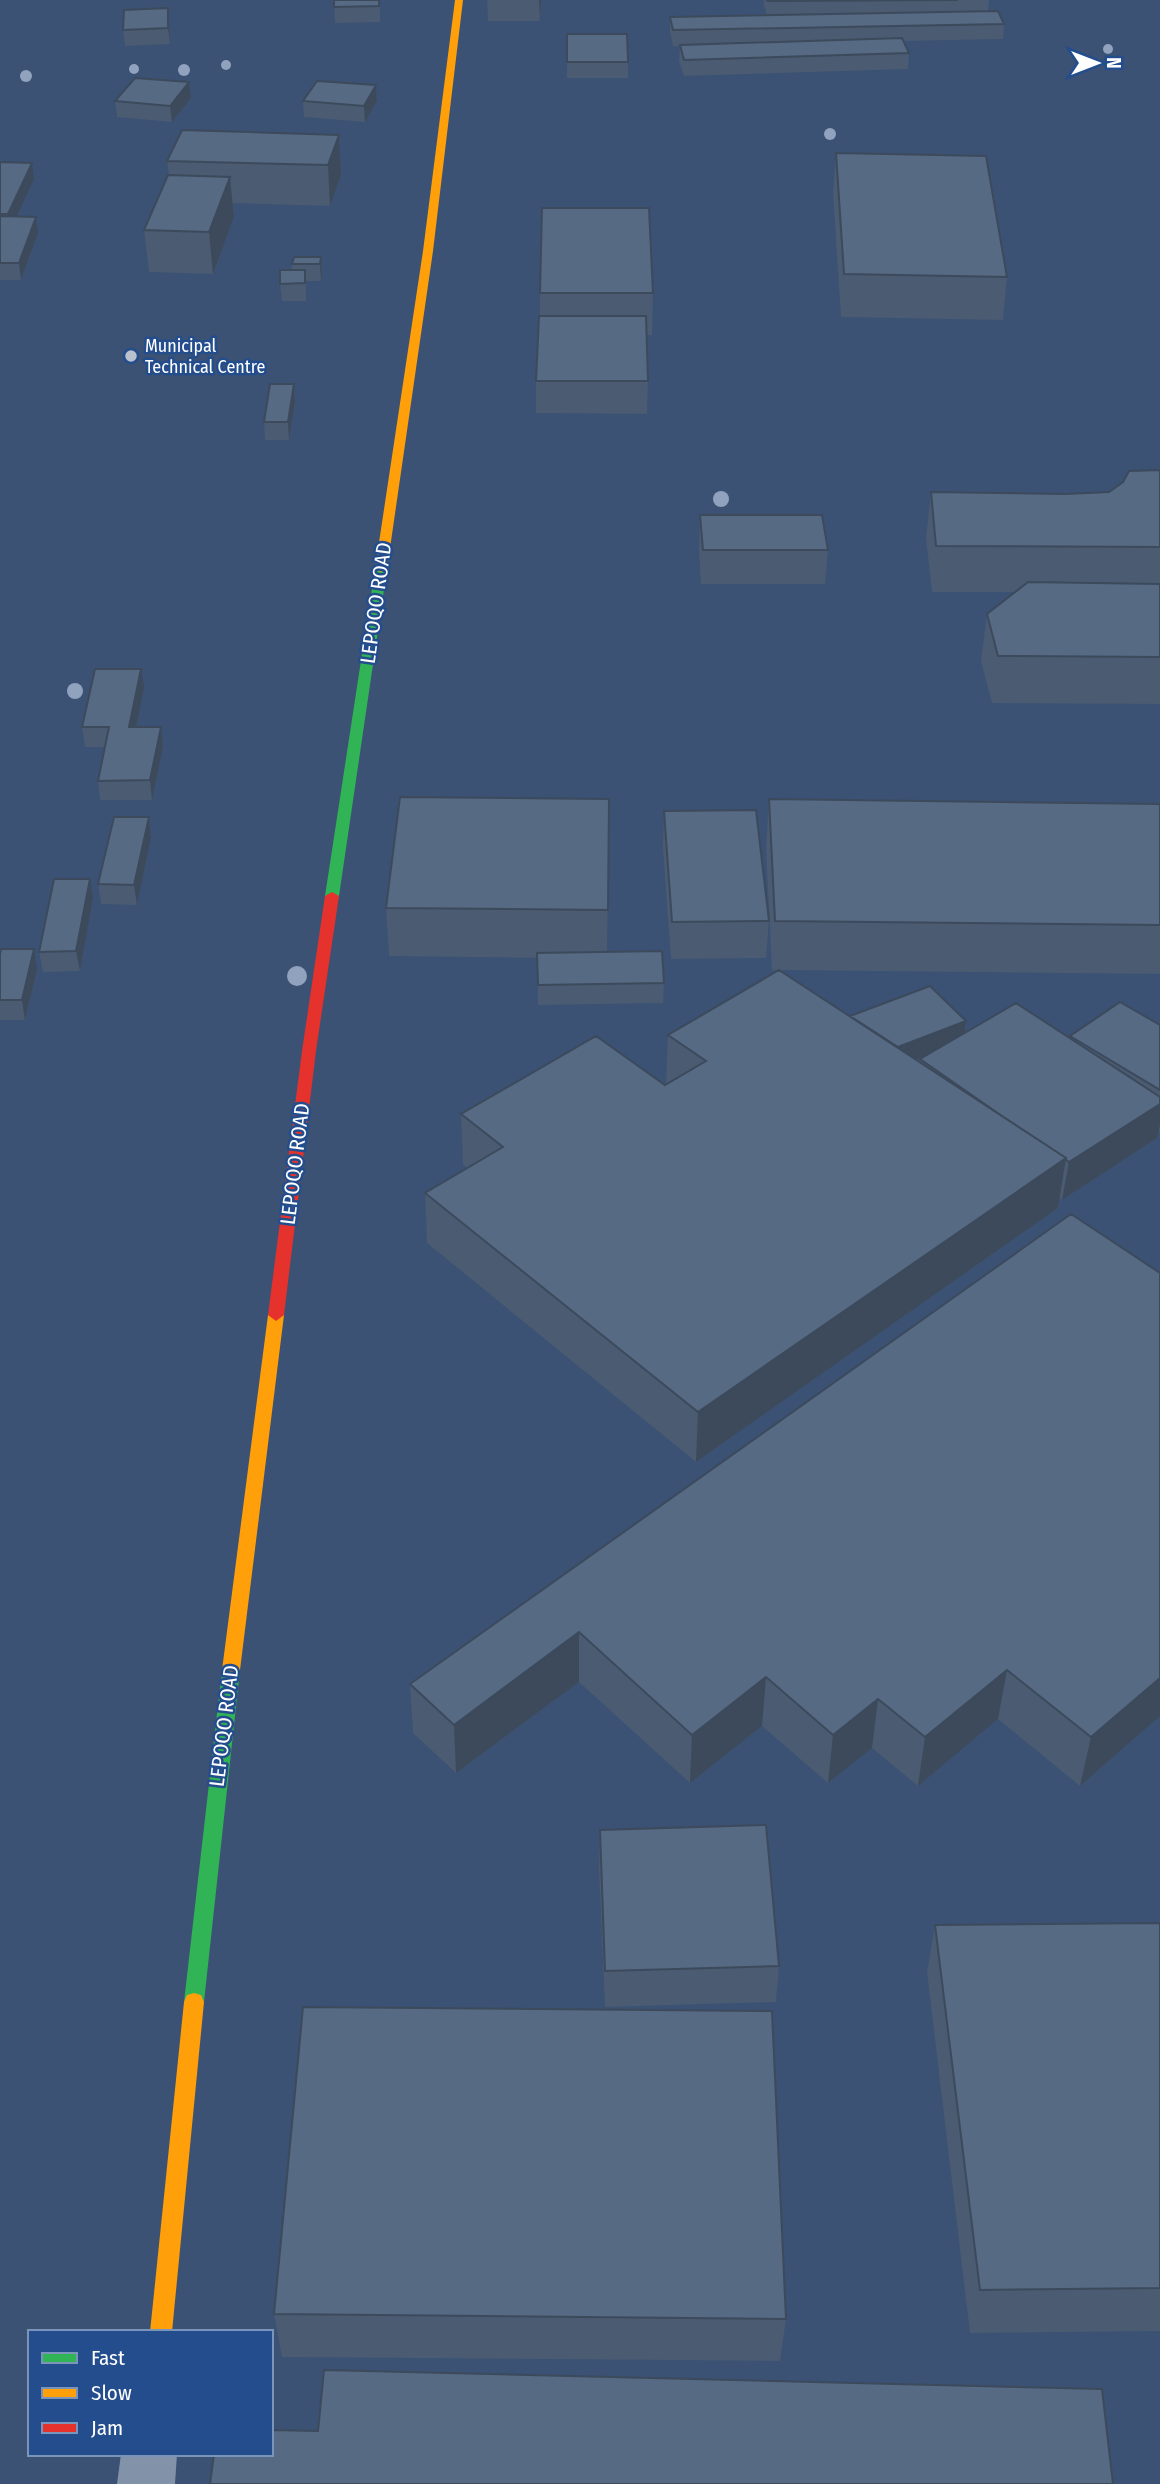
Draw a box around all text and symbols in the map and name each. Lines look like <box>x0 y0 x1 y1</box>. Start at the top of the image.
north arrow <box>1062 28 1132 98</box>
text: N <box>1102 57 1125 69</box>
place label: Municipal Technical Centre <box>145 335 265 378</box>
marker: Municipal Technical Centre <box>123 348 139 364</box>
street label: LEPOQO ROAD <box>355 541 397 665</box>
street label: LEPOQO ROAD <box>275 1102 315 1226</box>
street label: LEPOQO ROAD <box>204 1664 244 1788</box>
legend <box>28 2330 273 2456</box>
text: Fast <box>91 2345 125 2371</box>
text: Slow <box>91 2380 132 2406</box>
text: Jam <box>91 2415 123 2441</box>

